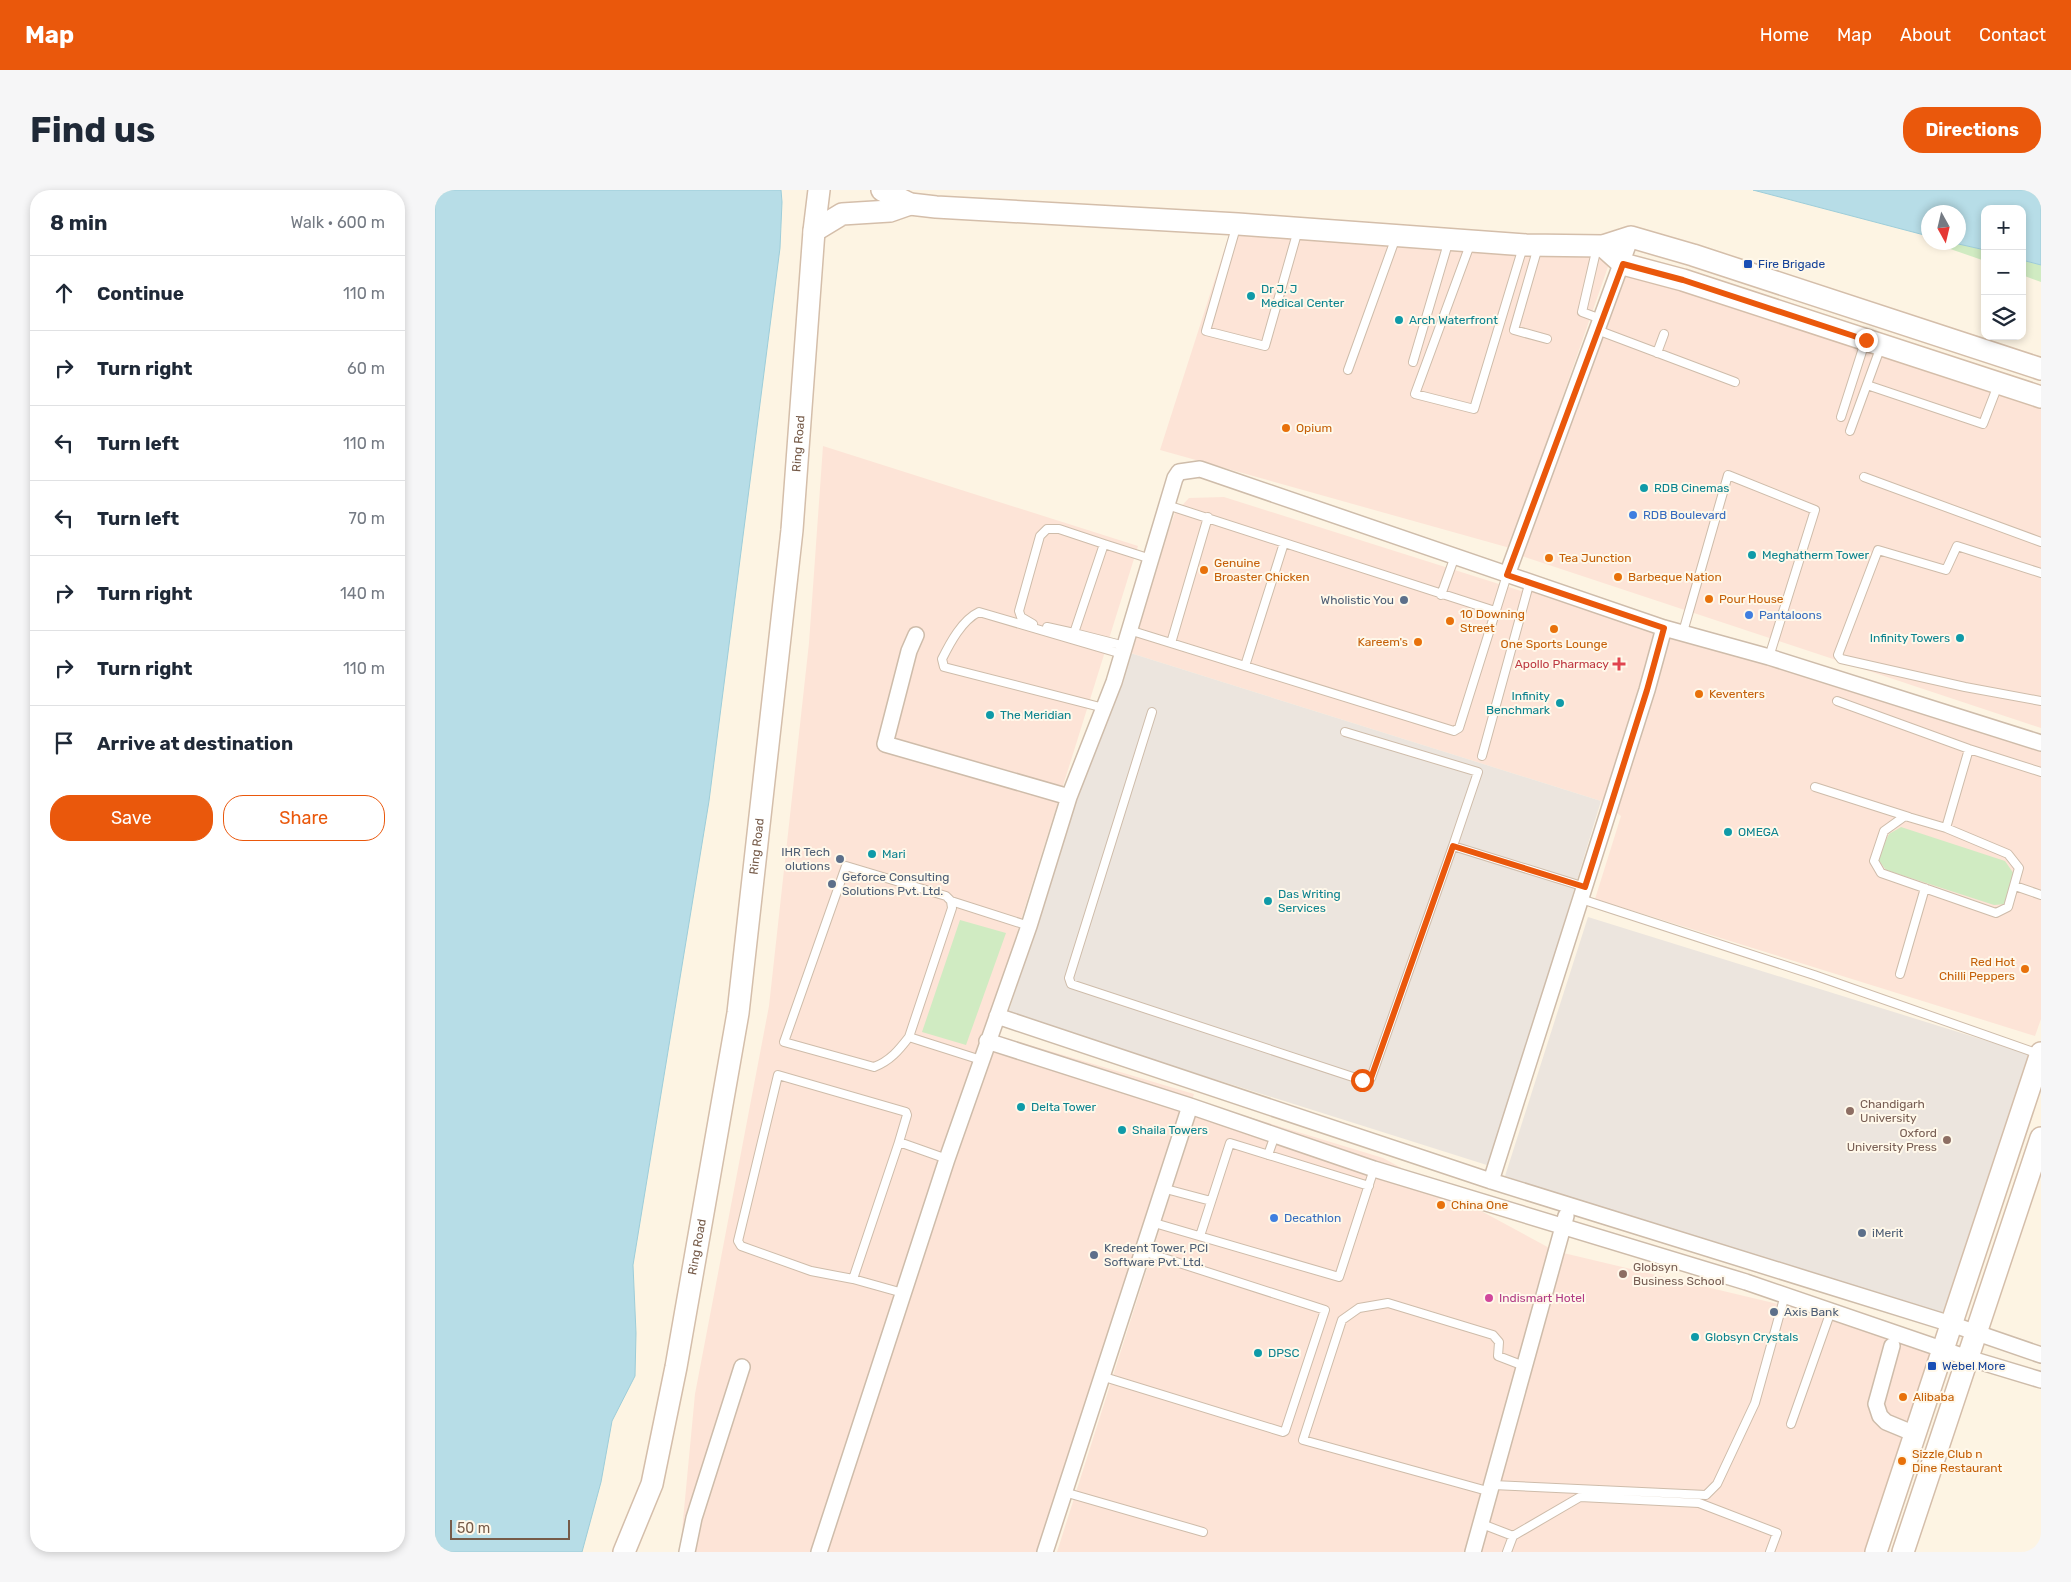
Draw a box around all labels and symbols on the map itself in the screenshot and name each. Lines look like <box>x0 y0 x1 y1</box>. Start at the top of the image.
north arrow <box>1921 205 1966 250</box>
place label: Fire Brigade <box>1758 257 1825 271</box>
marker: Fire Brigade <box>1742 258 1754 270</box>
place label: Dr J. J Medical Center <box>1261 282 1345 310</box>
marker: Dr J. J Medical Center <box>1245 290 1257 302</box>
place label: Arch Waterfront <box>1409 313 1498 327</box>
marker: Arch Waterfront <box>1393 314 1405 326</box>
route end <box>1855 329 1878 352</box>
street label: Ring Road <box>789 415 807 472</box>
place label: Opium <box>1296 421 1332 435</box>
marker: Opium <box>1280 422 1292 434</box>
place label: RDB Cinemas <box>1654 481 1729 495</box>
marker: RDB Cinemas <box>1638 482 1650 494</box>
place label: RDB Boulevard <box>1643 508 1726 522</box>
marker: RDB Boulevard <box>1627 509 1639 521</box>
place label: Meghatherm Tower <box>1762 548 1870 562</box>
marker: Meghatherm Tower <box>1746 549 1758 561</box>
place label: Tea Junction <box>1559 551 1632 565</box>
marker: Tea Junction <box>1543 552 1555 564</box>
place label: Genuine Broaster Chicken <box>1214 556 1309 584</box>
marker: Genuine Broaster Chicken <box>1198 564 1210 576</box>
place label: Barbeque Nation <box>1628 570 1722 584</box>
marker: Barbeque Nation <box>1612 571 1624 583</box>
place label: Pour House <box>1719 592 1784 606</box>
place label: Wholistic You <box>1321 593 1394 607</box>
marker: Pour House <box>1703 593 1715 605</box>
marker: Wholistic You <box>1398 594 1410 606</box>
place label: 10 Downing Street <box>1460 607 1525 635</box>
place label: Pantaloons <box>1759 608 1822 622</box>
marker: Pantaloons <box>1743 609 1755 621</box>
marker: 10 Downing Street <box>1444 615 1456 627</box>
marker: One Sports Lounge <box>1548 623 1560 635</box>
place label: Infinity Towers <box>1870 631 1950 645</box>
marker: Infinity Towers <box>1954 632 1966 644</box>
place label: Kareem's <box>1358 635 1408 649</box>
marker: Kareem's <box>1412 636 1424 648</box>
place label: One Sports Lounge <box>1501 637 1608 651</box>
place label: Apollo Pharmacy <box>1515 657 1609 671</box>
marker: Apollo Pharmacy <box>1613 658 1625 670</box>
place label: Keventers <box>1709 687 1765 701</box>
marker: Keventers <box>1693 688 1705 700</box>
place label: Infinity Benchmark <box>1486 689 1551 717</box>
marker: Infinity Benchmark <box>1554 697 1566 709</box>
place label: The Meridian <box>1000 708 1071 722</box>
marker: The Meridian <box>984 709 996 721</box>
street label: Ring Road <box>747 817 767 875</box>
place label: OMEGA <box>1738 825 1779 839</box>
marker: OMEGA <box>1722 826 1734 838</box>
place label: IHR Tech olutions <box>781 845 830 873</box>
place label: Mari <box>882 847 906 861</box>
marker: Mari <box>866 848 878 860</box>
marker: IHR Tech olutions <box>834 853 846 865</box>
place label: Geforce Consulting Solutions Pvt. Ltd. <box>842 870 949 898</box>
marker: Geforce Consulting Solutions Pvt. Ltd. <box>826 878 838 890</box>
place label: Das Writing Services <box>1278 887 1341 915</box>
marker: Das Writing Services <box>1262 895 1274 907</box>
place label: Red Hot Chilli Peppers <box>1939 955 2015 983</box>
marker: Red Hot Chilli Peppers <box>2019 963 2031 975</box>
route start <box>1351 1069 1374 1092</box>
place label: Chandigarh University <box>1860 1097 1925 1125</box>
place label: Delta Tower <box>1031 1100 1097 1114</box>
marker: Delta Tower <box>1015 1101 1027 1113</box>
marker: Chandigarh University <box>1844 1105 1856 1117</box>
place label: Shaila Towers <box>1132 1123 1208 1137</box>
marker: Shaila Towers <box>1116 1124 1128 1136</box>
place label: Oxford University Press <box>1847 1126 1937 1154</box>
marker: Oxford University Press <box>1941 1134 1953 1146</box>
place label: China One <box>1451 1198 1508 1212</box>
marker: China One <box>1435 1199 1447 1211</box>
place label: Decathlon <box>1284 1211 1341 1225</box>
marker: Decathlon <box>1268 1212 1280 1224</box>
street label: Ring Road <box>685 1218 709 1276</box>
place label: iMerit <box>1872 1226 1904 1240</box>
marker: iMerit <box>1856 1227 1868 1239</box>
place label: Kredent Tower, PCI Software Pvt. Ltd. <box>1104 1241 1208 1269</box>
marker: Kredent Tower, PCI Software Pvt. Ltd. <box>1088 1249 1100 1261</box>
place label: Globsyn Business School <box>1633 1260 1725 1288</box>
marker: Globsyn Business School <box>1617 1268 1629 1280</box>
place label: Indismart Hotel <box>1499 1291 1585 1305</box>
marker: Indismart Hotel <box>1483 1292 1495 1304</box>
place label: Axis Bank <box>1784 1305 1839 1319</box>
marker: Axis Bank <box>1768 1306 1780 1318</box>
place label: Globsyn Crystals <box>1705 1330 1798 1344</box>
marker: Globsyn Crystals <box>1689 1331 1701 1343</box>
place label: DPSC <box>1268 1346 1299 1360</box>
marker: DPSC <box>1252 1347 1264 1359</box>
place label: Webel More <box>1942 1359 2006 1373</box>
marker: Webel More <box>1926 1360 1938 1372</box>
place label: Alibaba <box>1913 1390 1954 1404</box>
marker: Alibaba <box>1897 1391 1909 1403</box>
place label: Sizzle Club n Dine Restaurant <box>1912 1447 2003 1475</box>
marker: Sizzle Club n Dine Restaurant <box>1896 1455 1908 1467</box>
scale bar <box>450 1517 570 1540</box>

